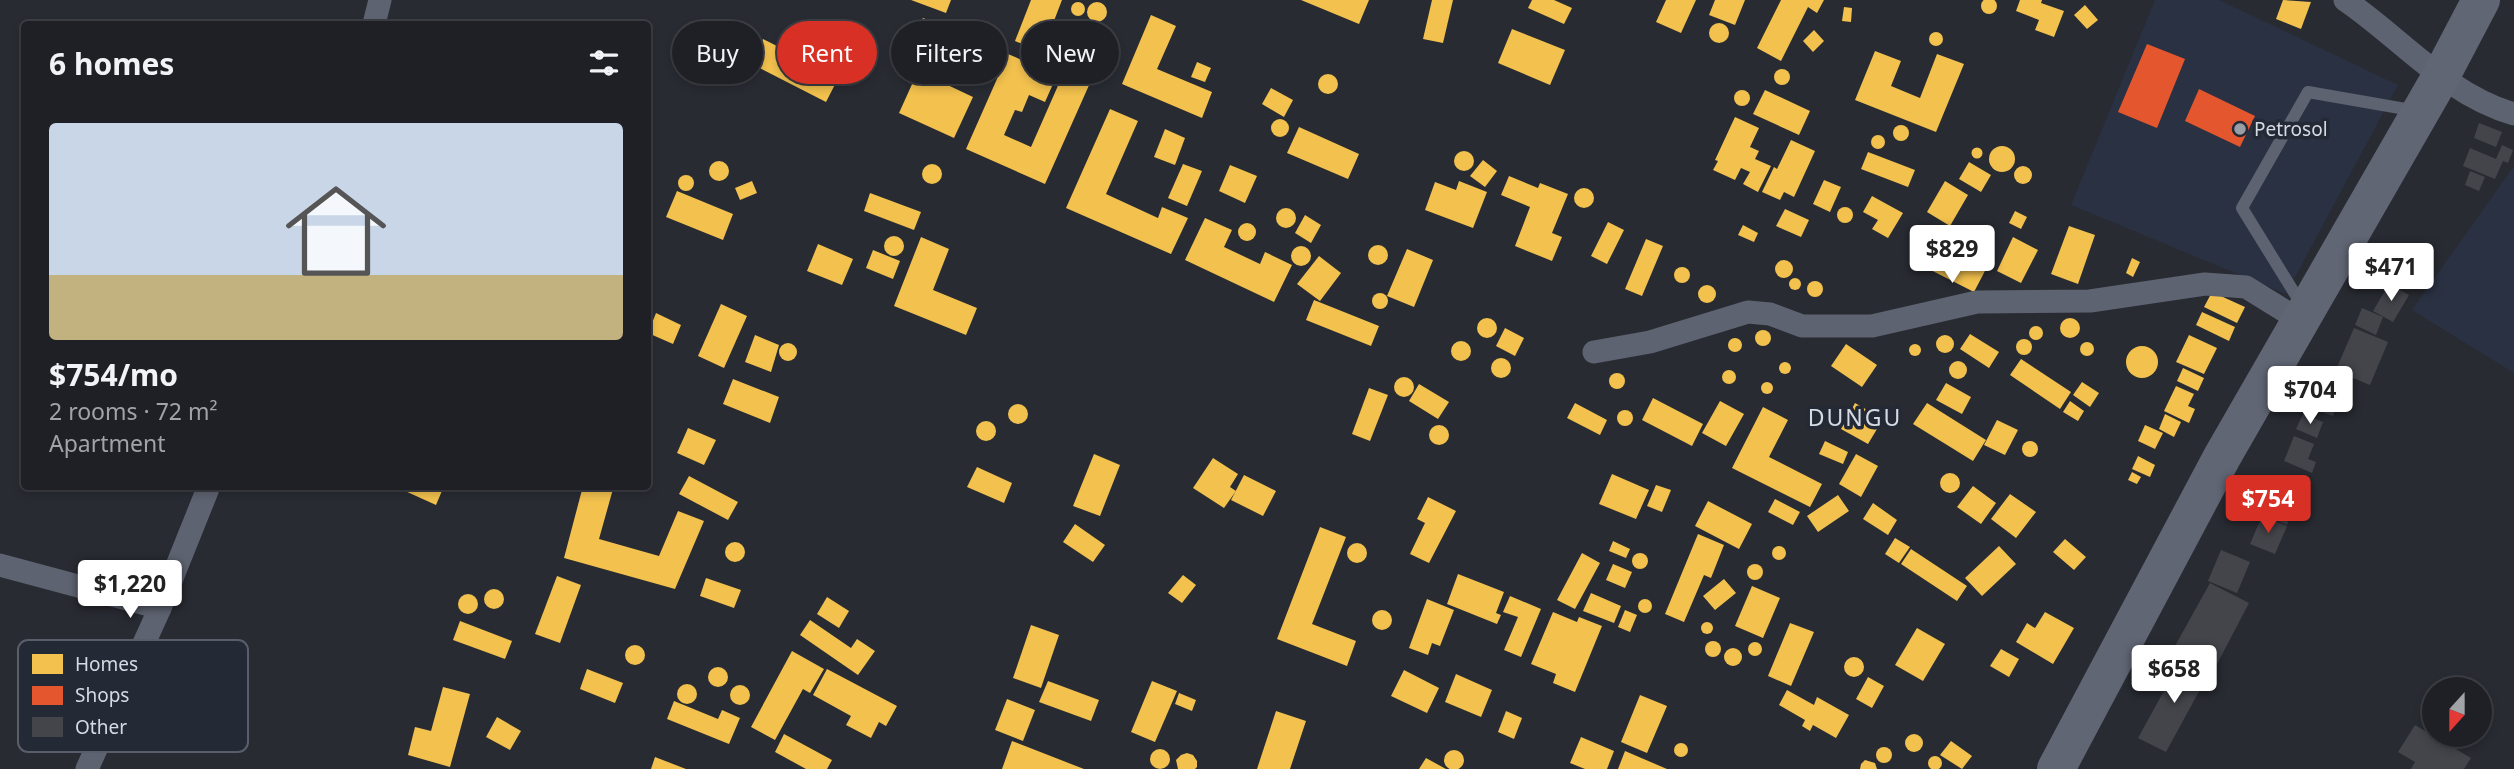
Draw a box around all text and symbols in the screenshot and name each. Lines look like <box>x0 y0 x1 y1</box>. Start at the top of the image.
chip: Buy <box>672 21 763 84</box>
chip: Rent <box>777 21 877 84</box>
chip: Filters <box>891 21 1007 84</box>
chip: New <box>1021 21 1119 84</box>
text: 6 homes <box>49 43 174 84</box>
icon: filters <box>585 44 623 82</box>
place label: Petrosol <box>2254 116 2328 142</box>
marker: Petrosol <box>2232 121 2248 137</box>
icon: home <box>273 168 399 294</box>
pin: $829 <box>1911 226 1993 285</box>
text: $829 <box>1926 232 1978 264</box>
pin: $471 <box>2350 244 2432 303</box>
text: $471 <box>2365 250 2417 282</box>
text: $754/mo <box>49 354 178 395</box>
pin: $704 <box>2269 366 2351 426</box>
text: $704 <box>2284 373 2336 405</box>
text: 2 rooms · 72 m² <box>49 395 218 427</box>
district label: DUNGU <box>1808 401 1902 433</box>
text: Apartment <box>49 427 166 459</box>
pin: $754 <box>2227 476 2309 535</box>
text: $754 <box>2242 482 2294 514</box>
pin: $1,220 <box>73 560 187 620</box>
text: $1,220 <box>94 567 166 599</box>
legend <box>18 640 248 752</box>
pin: $658 <box>2133 646 2215 705</box>
text: Homes <box>75 651 138 677</box>
text: $658 <box>2148 652 2200 684</box>
north arrow <box>2422 677 2492 747</box>
map controls <box>2422 677 2492 747</box>
text: Shops <box>75 682 129 708</box>
text: Other <box>75 714 127 740</box>

